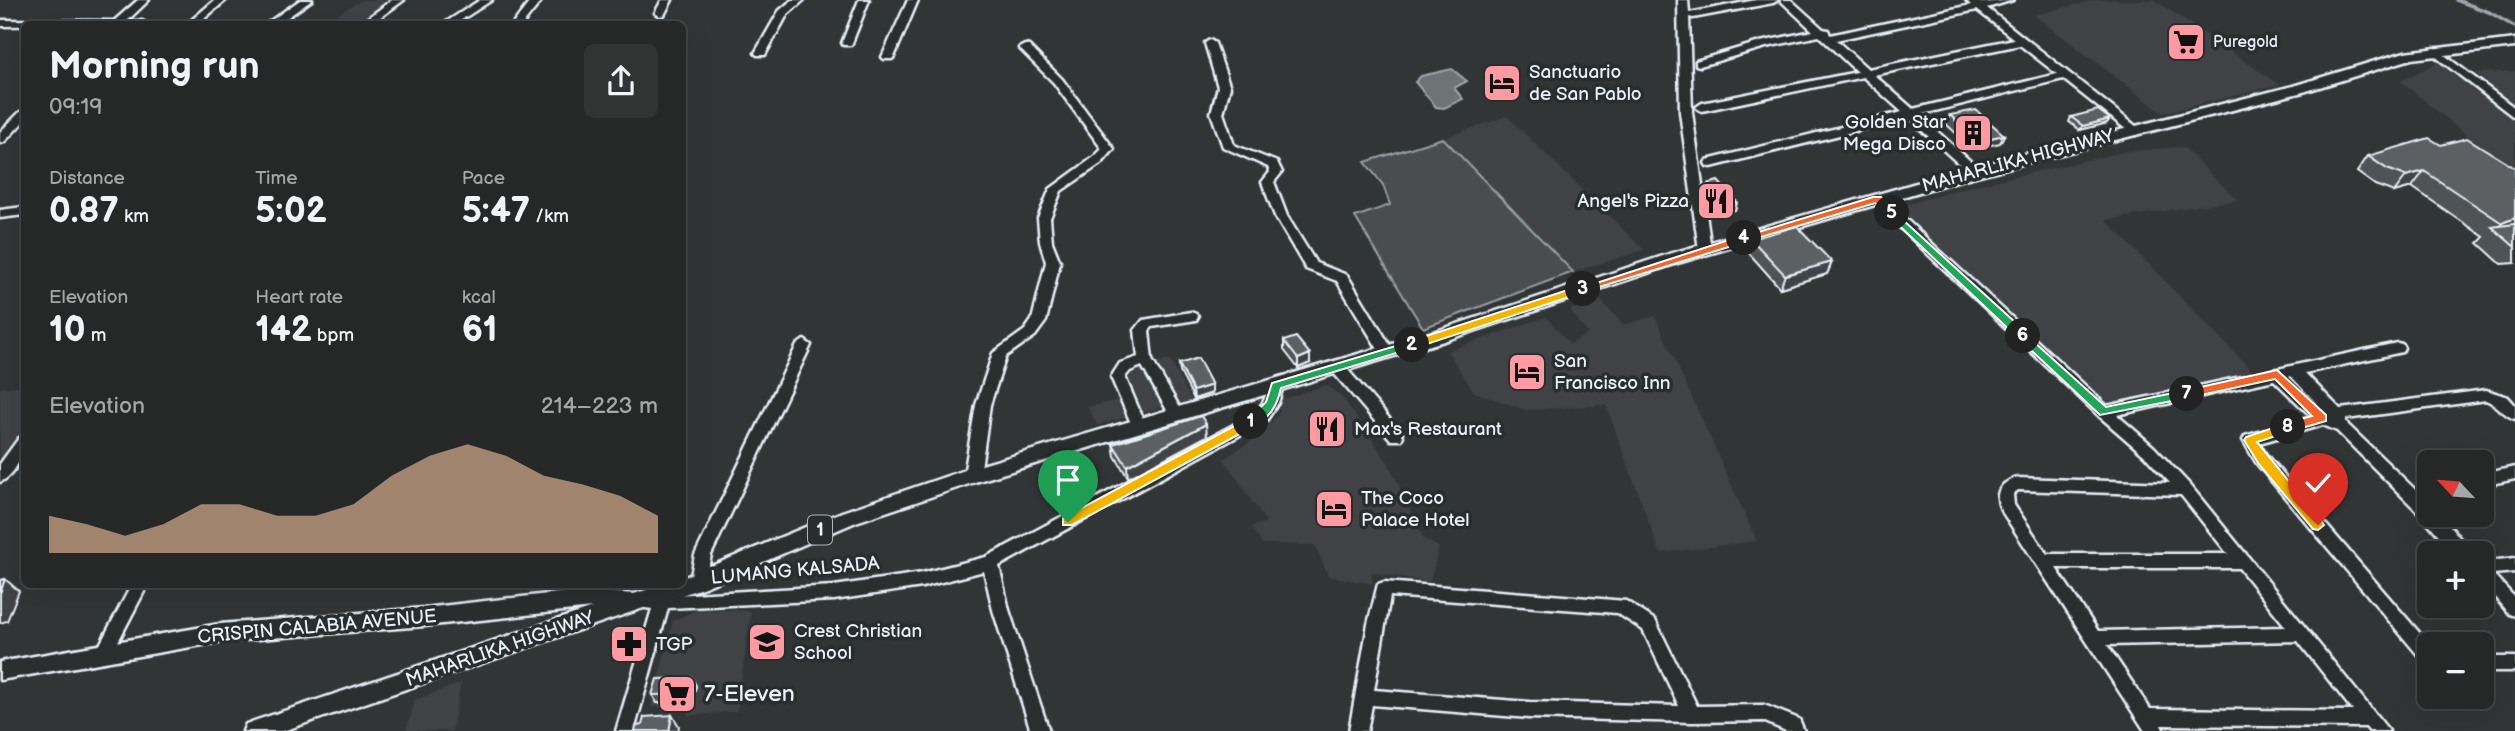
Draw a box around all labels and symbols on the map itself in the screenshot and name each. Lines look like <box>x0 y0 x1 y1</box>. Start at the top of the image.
supermarket icon: Puregold <box>2165 21 2207 63</box>
place label: Puregold <box>2213 33 2278 52</box>
place label: Sanctuario de San Pablo <box>1529 61 1642 106</box>
hotel icon: Sanctuario de San Pablo <box>1481 62 1523 104</box>
place label: Golden Star Mega Disco <box>1843 111 1947 156</box>
building icon: Golden Star Mega Disco <box>1952 112 1994 154</box>
street label: MAHARLIKA HIGHWAY <box>1920 124 2117 198</box>
restaurant icon: Angel's Pizza <box>1695 180 1737 222</box>
place label: Angel's Pizza <box>1578 190 1689 213</box>
pin: 5 <box>1874 196 1910 230</box>
pin: 4 <box>1726 220 1762 256</box>
pin: 3 <box>1566 272 1600 306</box>
pin: 6 <box>2006 318 2040 354</box>
pin: 2 <box>1394 328 1430 362</box>
place label: San Francisco Inn <box>1554 350 1671 395</box>
hotel icon: San Francisco Inn <box>1506 351 1548 393</box>
pin: 7 <box>2170 376 2204 412</box>
pin: 1 <box>1234 404 1268 440</box>
restaurant icon: Max's Restaurant <box>1306 408 1348 450</box>
pin: 8 <box>2270 410 2306 444</box>
place label: Max's Restaurant <box>1354 418 1502 441</box>
pin <box>1038 450 1098 522</box>
north arrow <box>2417 450 2494 527</box>
pin <box>2288 453 2348 525</box>
place label: The Coco Palace Hotel <box>1361 487 1470 532</box>
hotel icon: The Coco Palace Hotel <box>1313 488 1355 530</box>
road number: 1 <box>808 516 832 544</box>
street label: LUMANG KALSADA <box>710 552 881 590</box>
street label: CRISPIN CALABIA AVENUE <box>196 605 438 649</box>
street label: MAHARLIKA HIGHWAY <box>403 606 598 692</box>
place label: Crest Christian School <box>794 620 922 665</box>
school or university icon: Crest Christian School <box>746 621 788 663</box>
pharmacy icon: TGP <box>608 623 650 665</box>
place label: TGP <box>656 633 692 656</box>
supermarket icon: 7-Eleven <box>656 673 698 715</box>
place label: 7-Eleven <box>704 680 795 708</box>

